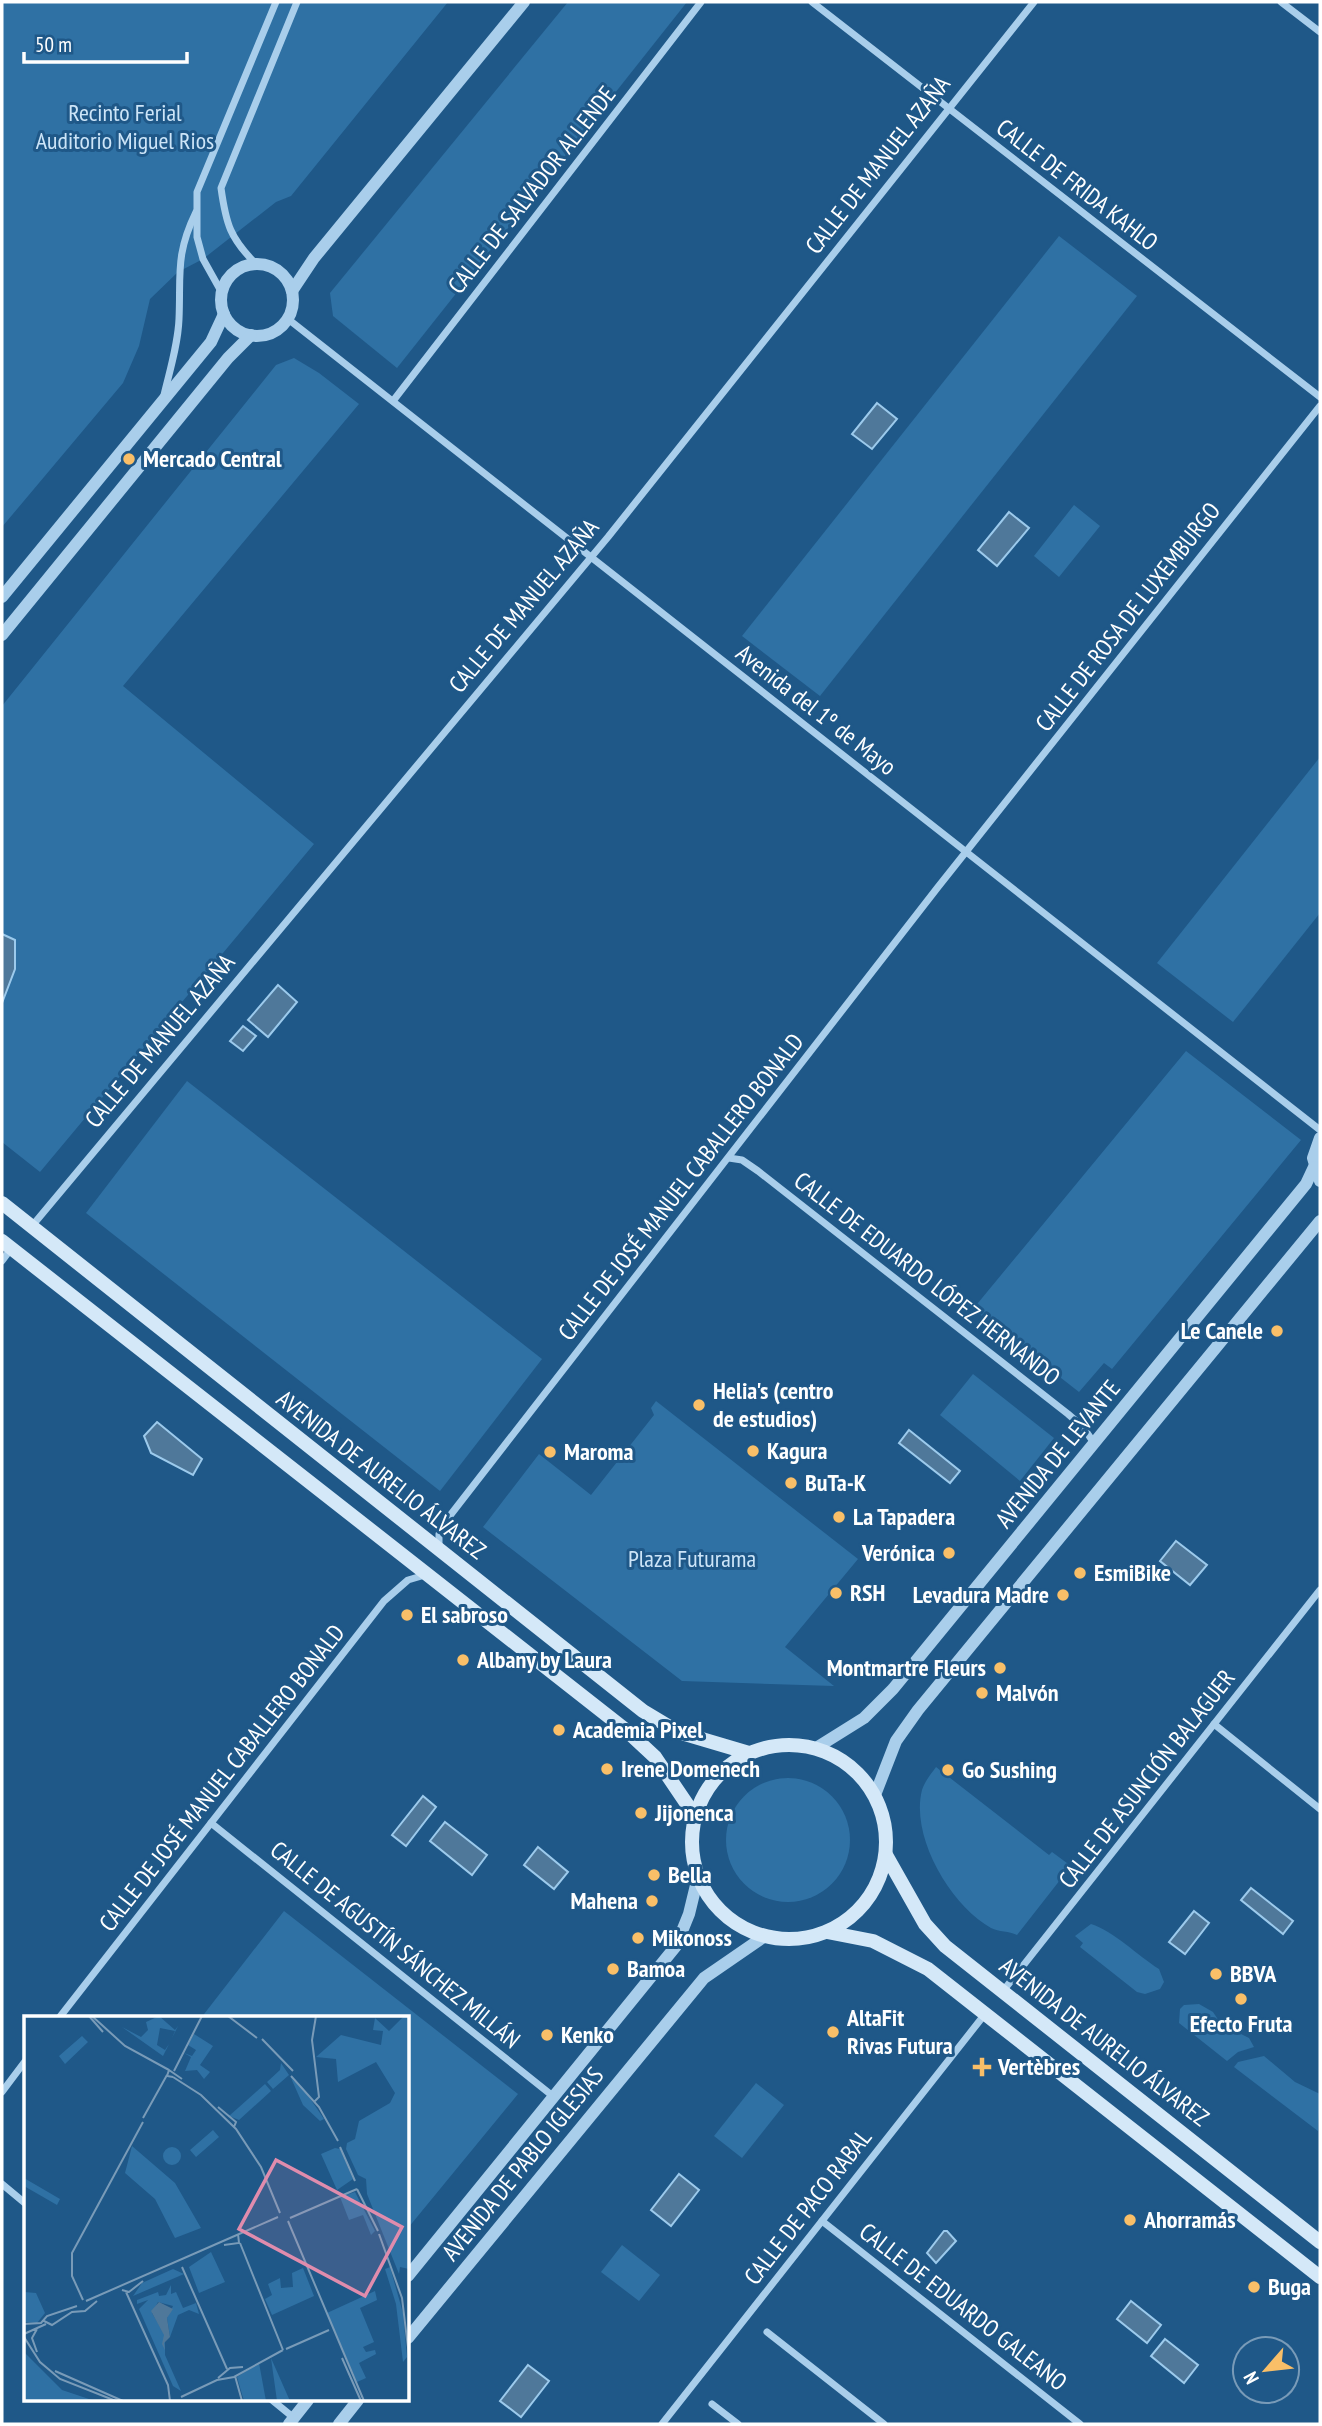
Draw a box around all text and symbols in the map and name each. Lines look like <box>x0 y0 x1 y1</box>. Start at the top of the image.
scale bar <box>24 21 187 65</box>
text: 50 m <box>35 31 72 58</box>
street label: CALLE DE MANUEL AZAÑA <box>798 69 957 260</box>
street label: CALLE DE SALVADOR ALLENDE <box>441 80 622 300</box>
park label: Recinto Ferial Auditorio Miguel Rios <box>36 97 214 156</box>
street label: CALLE DE FRIDA KAHLO <box>990 112 1164 257</box>
place label: Mercado Central <box>143 443 282 474</box>
marker: Mercado Central <box>121 451 137 467</box>
street label: CALLE DE ROSA DE LUXEMBURGO <box>1028 496 1227 738</box>
street label: CALLE DE MANUEL AZAÑA <box>442 512 606 699</box>
street label: Avenida del 1º de Mayo <box>730 637 903 782</box>
street label: CALLE DE MANUEL AZAÑA <box>78 947 242 1134</box>
street label: CALLE DE JOSÉ MANUEL CABALLERO BONALD <box>551 1027 810 1346</box>
street label: CALLE DE EDUARDO LÓPEZ HERNANDO <box>788 1165 1067 1392</box>
place label: Le Canele <box>1181 1315 1263 1346</box>
marker: Le Canele <box>1269 1323 1285 1339</box>
street label: AVENIDA DE LEVANTE <box>988 1373 1127 1534</box>
place label: Helia's (centro de estudios) <box>713 1375 834 1434</box>
street label: AVENIDA DE AURELIO ÁLVAREZ <box>270 1383 492 1566</box>
marker: Helia's (centro de estudios) <box>691 1397 707 1413</box>
place label: Kagura <box>767 1435 827 1466</box>
place label: Maroma <box>564 1436 633 1467</box>
marker: Kagura <box>745 1443 761 1459</box>
marker: Maroma <box>542 1444 558 1460</box>
place label: BuTa-K <box>805 1467 867 1498</box>
marker: BuTa-K <box>783 1475 799 1491</box>
place label: La Tapadera <box>853 1501 955 1532</box>
marker: La Tapadera <box>831 1509 847 1525</box>
place label: Verónica <box>861 1537 935 1568</box>
park label: Plaza Futurama <box>628 1543 756 1574</box>
marker: Verónica <box>941 1545 957 1561</box>
place label: EsmiBike <box>1094 1557 1171 1588</box>
marker: EsmiBike <box>1072 1565 1088 1581</box>
place label: RSH <box>850 1577 885 1608</box>
place label: Levadura Madre <box>913 1579 1049 1610</box>
marker: RSH <box>828 1585 844 1601</box>
marker: Levadura Madre <box>1055 1587 1071 1603</box>
place label: El sabroso <box>421 1599 508 1630</box>
marker: El sabroso <box>399 1607 415 1623</box>
street label: CALLE DE JOSÉ MANUEL CABALLERO BONALD <box>92 1618 351 1937</box>
place label: Albany by Laura <box>476 1644 612 1675</box>
marker: Albany by Laura <box>455 1652 471 1668</box>
place label: Montmartre Fleurs <box>827 1652 986 1683</box>
marker: Montmartre Fleurs <box>992 1660 1008 1676</box>
street label: CALLE DE ASUNCIÓN BALAGUER <box>1052 1663 1242 1894</box>
place label: Malvón <box>996 1677 1059 1708</box>
marker: Malvón <box>974 1685 990 1701</box>
place label: Academia Pixel <box>572 1714 703 1745</box>
marker: Academia Pixel <box>551 1722 567 1738</box>
place label: Irene Domenech <box>621 1753 760 1784</box>
place label: Go Sushing <box>962 1754 1057 1785</box>
marker: Irene Domenech <box>599 1761 615 1777</box>
marker: Go Sushing <box>940 1762 956 1778</box>
place label: Jijonenca <box>654 1797 734 1828</box>
marker: Jijonenca <box>633 1805 649 1821</box>
street label: CALLE DE AGUSTÍN SÁNCHEZ MILLÁN <box>264 1834 527 2055</box>
place label: Bella <box>668 1859 712 1890</box>
marker: Bella <box>646 1867 662 1883</box>
place label: Mahena <box>570 1885 638 1916</box>
marker: Mahena <box>644 1893 660 1909</box>
place label: Mikonoss <box>652 1922 732 1953</box>
marker: Mikonoss <box>630 1930 646 1946</box>
street label: AVENIDA DE AURELIO ÁLVAREZ <box>993 1950 1215 2133</box>
place label: Bamoa <box>627 1953 685 1984</box>
place label: BBVA <box>1230 1958 1277 1989</box>
marker: Bamoa <box>605 1961 621 1977</box>
marker: BBVA <box>1208 1966 1224 1982</box>
marker: Efecto Fruta <box>1233 1991 1249 2007</box>
place label: AltaFit Rivas Futura <box>846 2002 953 2061</box>
place label: Efecto Fruta <box>1190 2008 1292 2039</box>
inset map <box>24 2016 410 2402</box>
place label: Kenko <box>561 2019 614 2050</box>
marker: AltaFit Rivas Futura <box>825 2024 841 2040</box>
marker: Kenko <box>539 2027 555 2043</box>
place label: Vertèbres <box>997 2051 1080 2082</box>
marker: Vertèbres <box>972 2057 992 2077</box>
street label: AVENIDA DE PABLO IGLESIAS <box>435 2061 610 2267</box>
street label: CALLE DE PACO RABAL <box>737 2123 878 2291</box>
place label: Ahorramás <box>1143 2204 1236 2235</box>
marker: Ahorramás <box>1122 2212 1138 2228</box>
street label: CALLE DE EDUARDO GALEANO <box>853 2216 1073 2397</box>
place label: Buga <box>1268 2271 1311 2302</box>
marker: Buga <box>1246 2279 1262 2295</box>
north arrow <box>1231 2335 1301 2405</box>
text: N <box>1238 2368 1264 2388</box>

